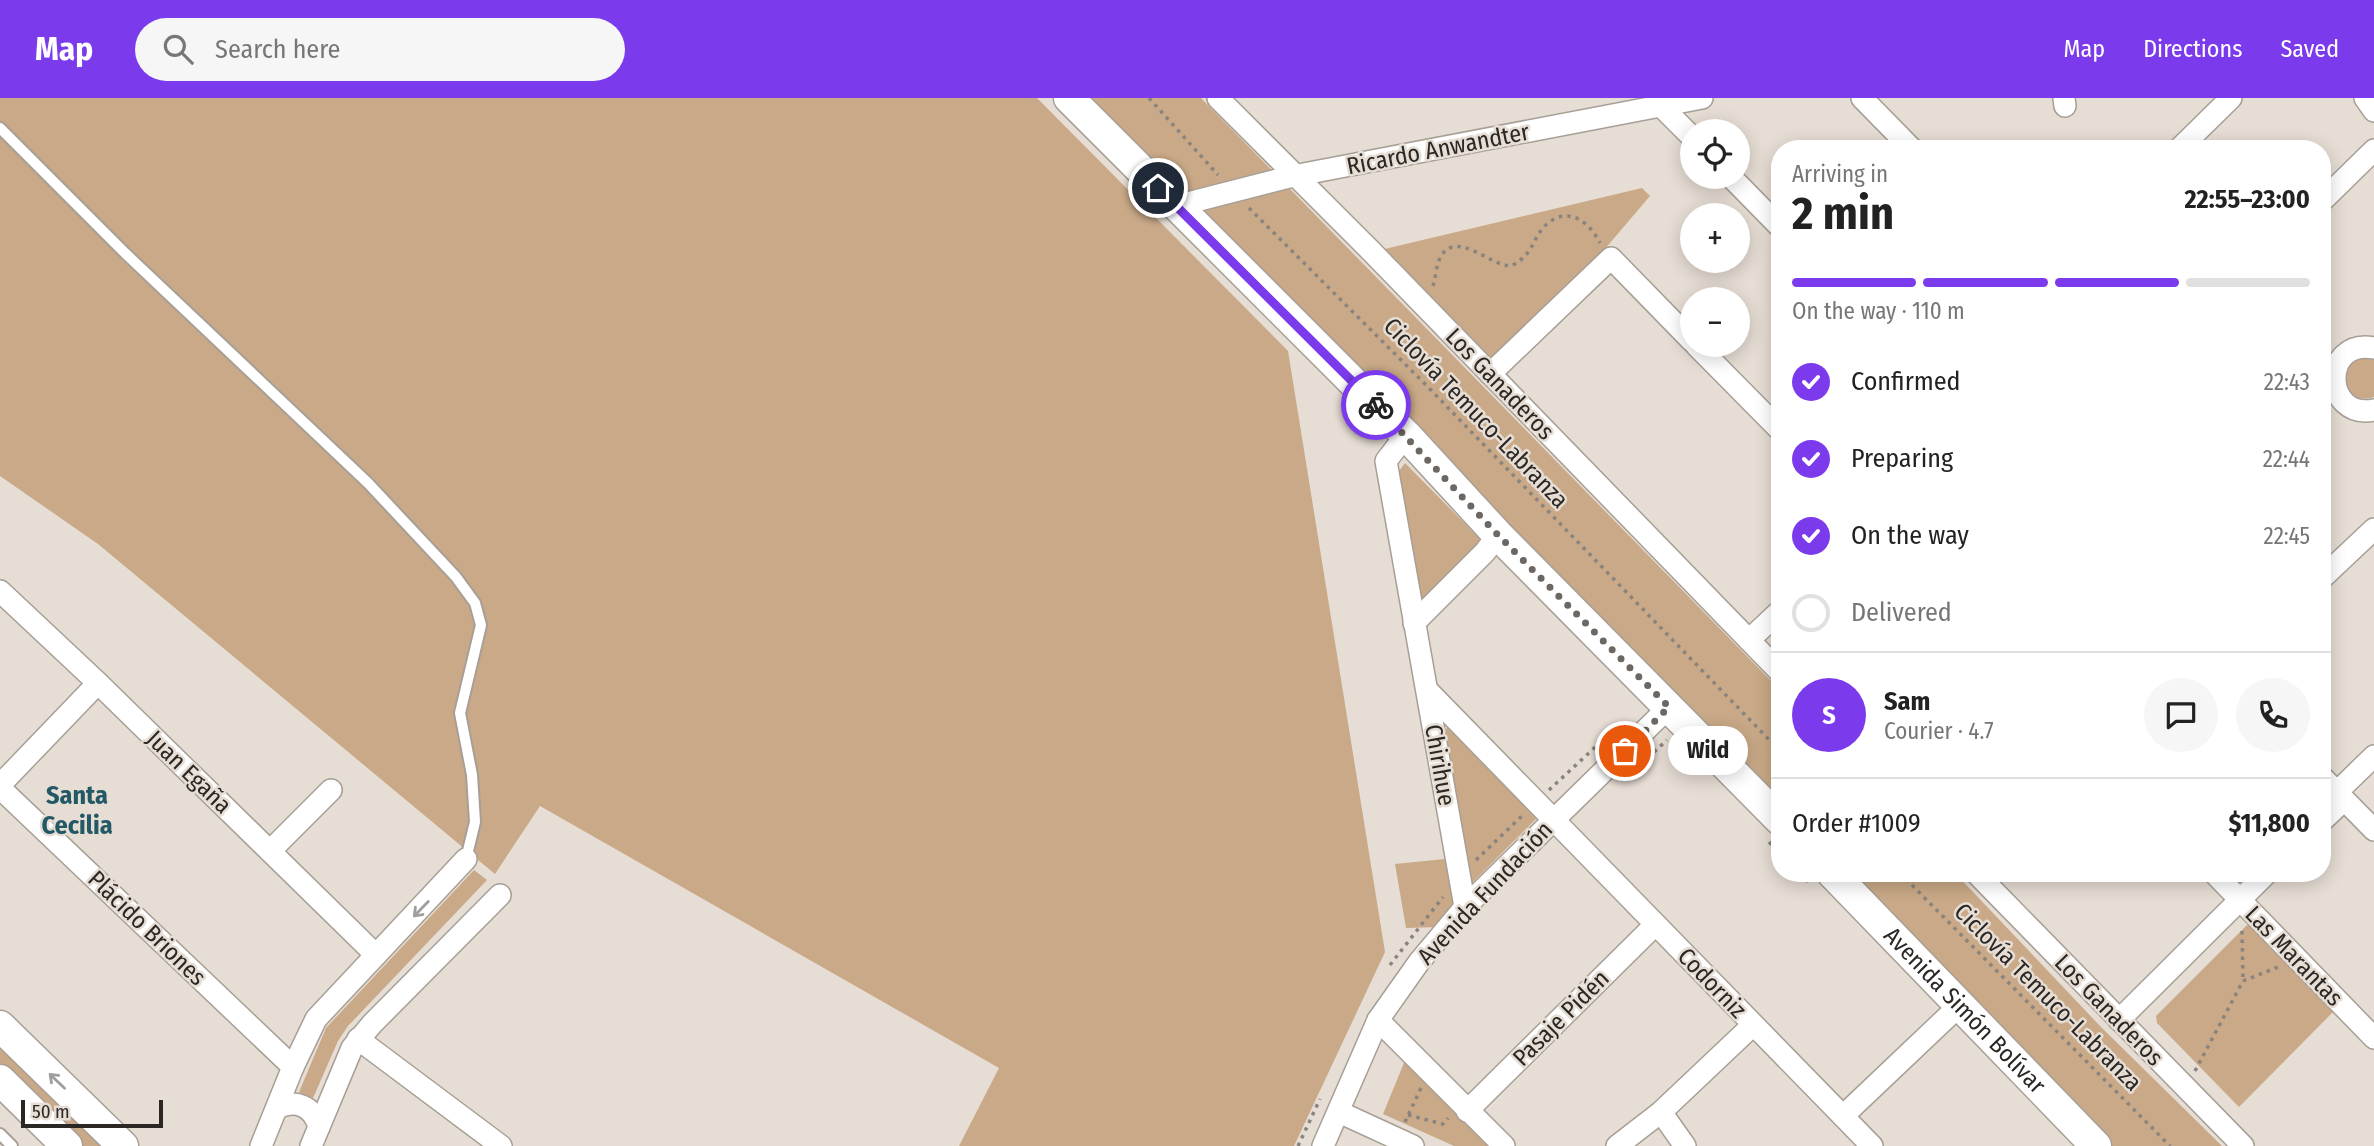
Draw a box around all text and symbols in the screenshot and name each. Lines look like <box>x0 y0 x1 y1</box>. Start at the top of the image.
search box <box>135 18 625 81</box>
text: Map <box>35 29 93 69</box>
icon: search <box>159 30 197 68</box>
text: Search here <box>215 34 340 65</box>
text: Map <box>2064 35 2105 63</box>
text: Directions <box>2143 35 2242 63</box>
text: Saved <box>2280 35 2339 63</box>
street label: Ricardo Anwandter <box>1344 117 1532 180</box>
map controls <box>1680 119 1750 357</box>
button: locate <box>1680 119 1750 189</box>
pin <box>1128 158 1188 218</box>
text: Arriving in <box>1792 160 1888 188</box>
icon: home <box>1139 169 1177 207</box>
text: 22:55–23:00 <box>2185 184 2310 215</box>
text: 2 min <box>1792 186 1894 241</box>
button: + <box>1680 203 1750 273</box>
button: − <box>1680 287 1750 357</box>
text: On the way · 110 m <box>1792 297 1965 325</box>
street label: Ciclovía Temuco-Labranza <box>1378 312 1574 514</box>
street label: Los Ganaderos <box>1440 323 1560 445</box>
icon: check <box>1792 363 1830 401</box>
text: Confirmed <box>1851 366 1961 397</box>
text: 22:43 <box>2264 368 2310 396</box>
courier <box>1341 370 1411 440</box>
icon: bike <box>1357 386 1395 424</box>
icon: check <box>1792 440 1830 478</box>
text: Preparing <box>1851 443 1953 474</box>
text: 22:44 <box>2263 445 2310 473</box>
icon: check <box>1792 517 1830 555</box>
text: On the way <box>1851 520 1969 551</box>
text: 22:45 <box>2263 522 2310 550</box>
text: Delivered <box>1851 597 1952 628</box>
button: chat <box>2144 678 2218 752</box>
button: phone <box>2236 678 2310 752</box>
text: Sam <box>1884 686 1930 717</box>
text: S <box>1822 700 1836 731</box>
text: Courier · 4.7 <box>1884 717 1994 745</box>
pin <box>1595 721 1655 781</box>
street label: Chirihue <box>1419 722 1461 808</box>
street label: Juan Egaña <box>141 725 237 819</box>
callout: Wild <box>1667 726 1748 776</box>
icon: bag <box>1606 732 1644 770</box>
text: Wild <box>1687 736 1729 764</box>
district label: Santa Cecilia <box>41 780 113 841</box>
text: Order #1009 <box>1792 808 1921 839</box>
text: $11,800 <box>2228 808 2310 839</box>
street label: Avenida Fundación <box>1412 816 1558 970</box>
street label: Plácido Briones <box>82 865 212 991</box>
street label: Ciclovía Temuco-Labranza <box>1949 898 2147 1096</box>
one-way arrow <box>412 900 429 917</box>
street label: Las Marantas <box>2239 900 2349 1012</box>
street label: Avenida Simón Bolívar <box>1878 921 2052 1100</box>
street label: Codorniz <box>1672 942 1752 1024</box>
street label: Los Ganaderos <box>2049 949 2169 1071</box>
street label: Pasaje Pidén <box>1507 964 1615 1072</box>
one-way arrow <box>49 1073 66 1090</box>
scale bar <box>21 1097 163 1129</box>
text: 50 m <box>32 1100 70 1123</box>

